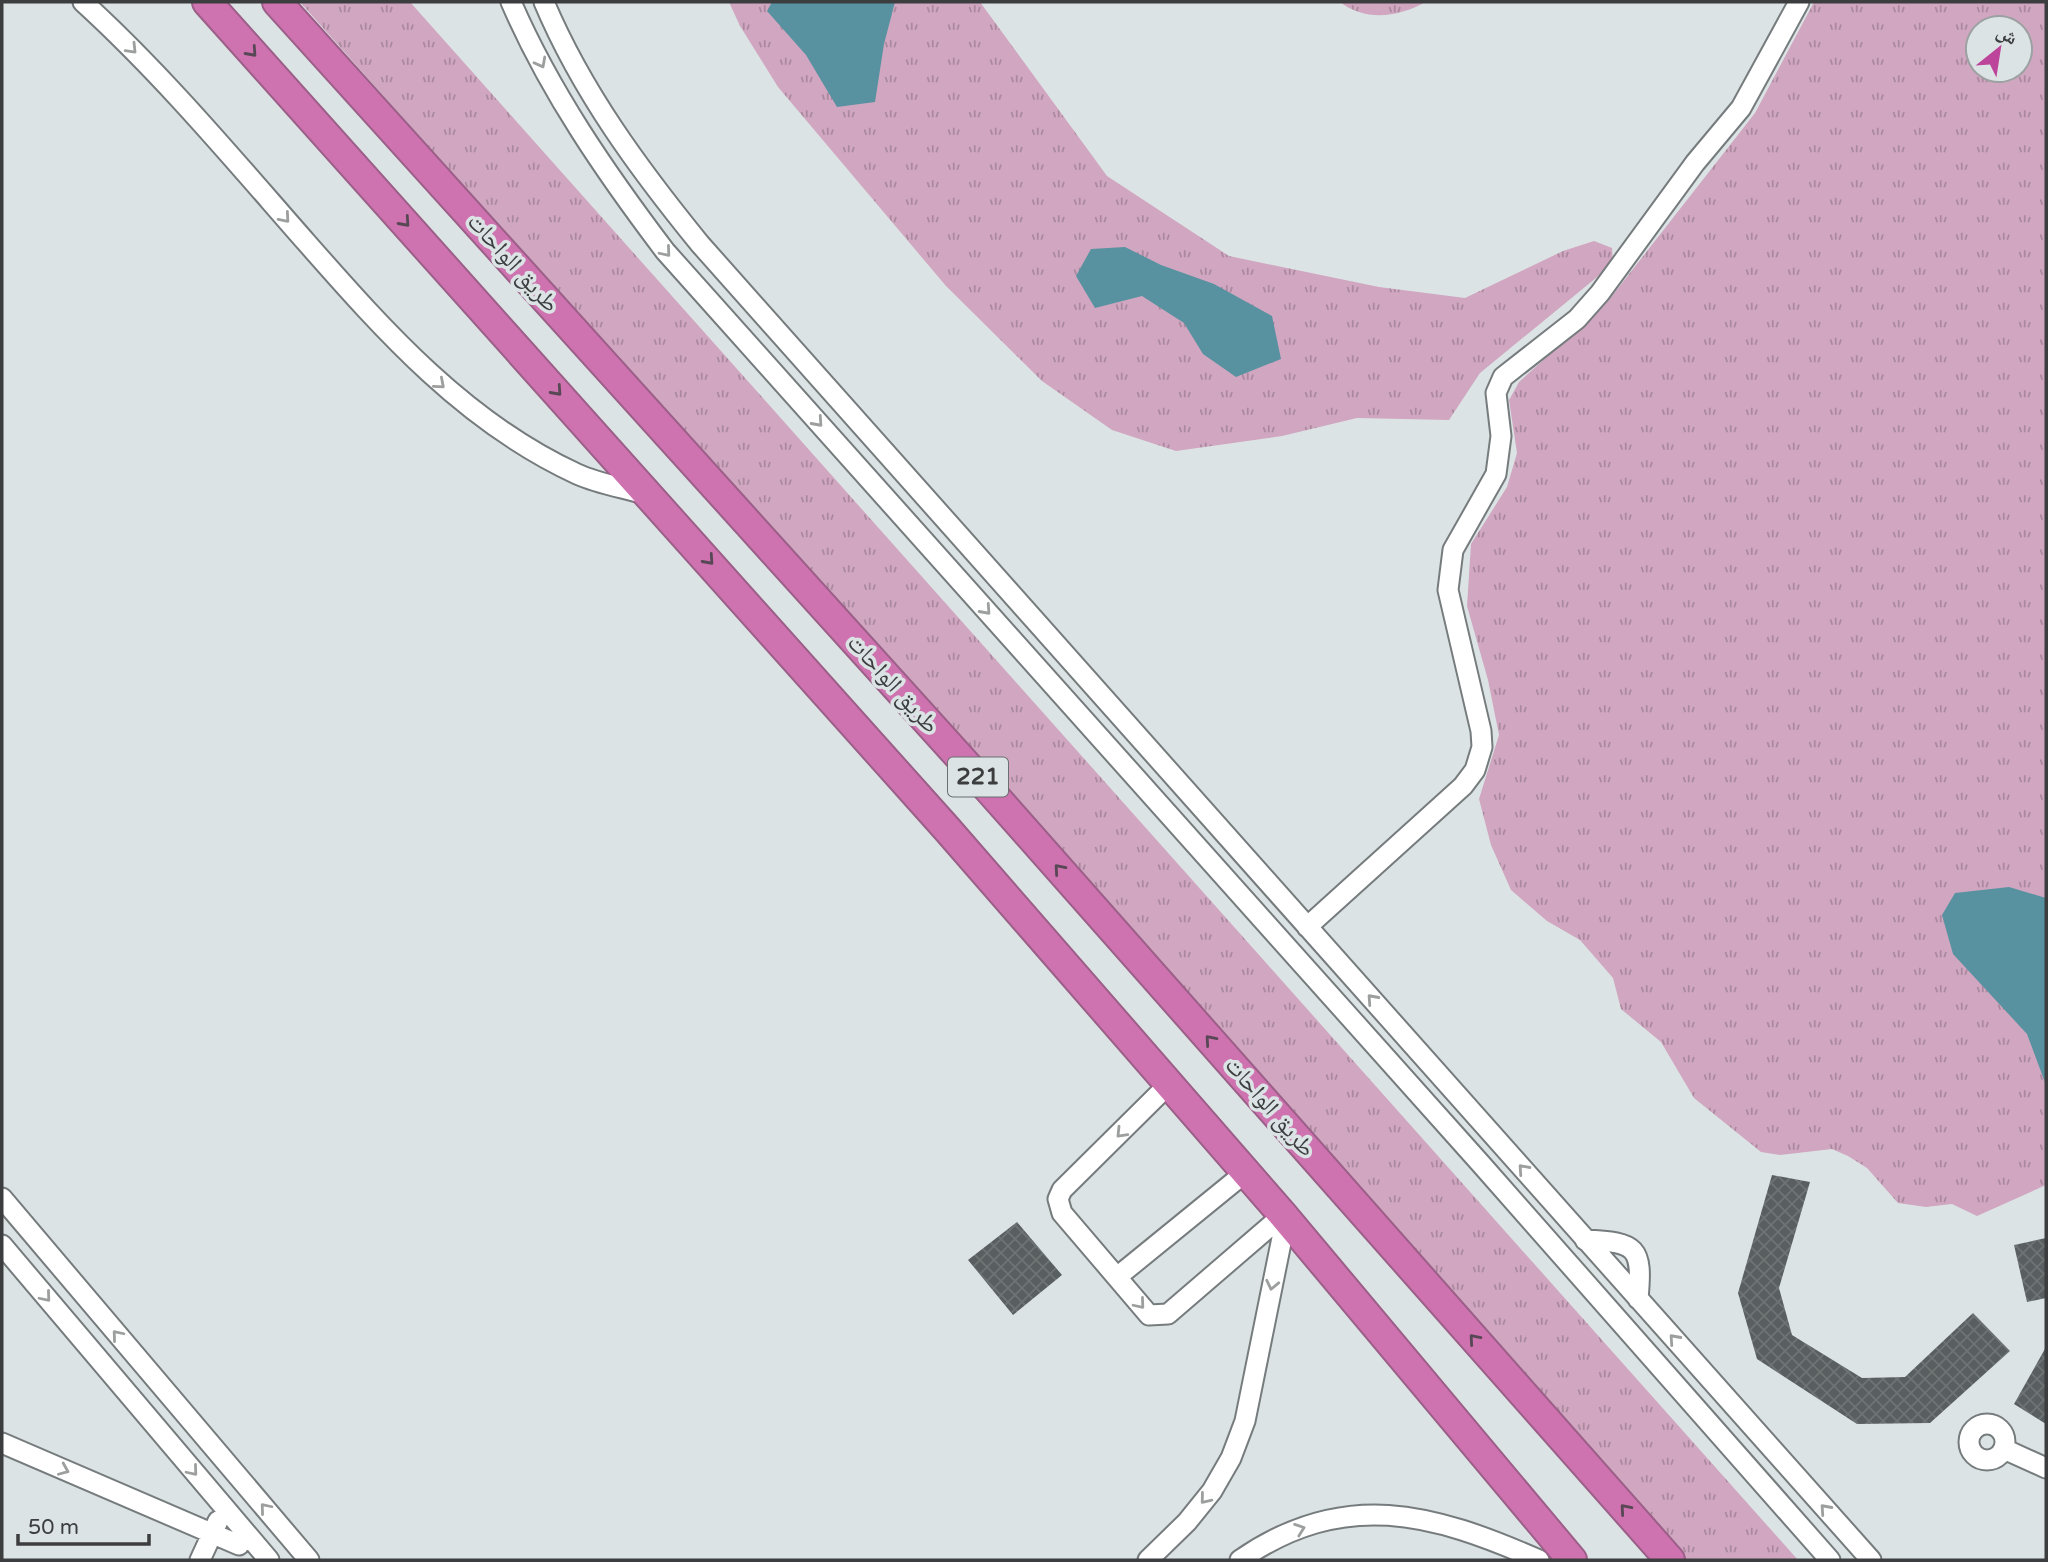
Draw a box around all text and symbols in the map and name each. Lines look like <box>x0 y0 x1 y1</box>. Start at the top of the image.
north arrow <box>1964 14 2034 84</box>
text: ش <box>1993 21 2021 50</box>
one-way arrow <box>124 41 137 54</box>
one-way arrow <box>244 44 257 57</box>
one-way arrow <box>533 56 546 68</box>
street label: طريق الواحات <box>461 208 565 318</box>
one-way arrow <box>277 210 289 223</box>
one-way arrow <box>396 213 409 226</box>
one-way arrow <box>658 244 670 257</box>
one-way arrow <box>432 376 445 388</box>
one-way arrow <box>549 383 561 396</box>
one-way arrow <box>809 414 822 427</box>
one-way arrow <box>700 552 713 565</box>
one-way arrow <box>977 602 990 615</box>
street label: طريق الواحات <box>841 629 945 739</box>
road number: 221 <box>948 758 1008 796</box>
one-way arrow <box>1055 864 1068 877</box>
one-way arrow <box>1368 994 1380 1007</box>
one-way arrow <box>1206 1035 1218 1048</box>
street label: طريق الواحات <box>1219 1051 1321 1163</box>
one-way arrow <box>1117 1125 1130 1138</box>
one-way arrow <box>1519 1165 1531 1178</box>
one-way arrow <box>1266 1279 1281 1291</box>
one-way arrow <box>38 1289 50 1302</box>
one-way arrow <box>1132 1296 1144 1309</box>
one-way arrow <box>113 1330 126 1342</box>
one-way arrow <box>1470 1334 1482 1347</box>
one-way arrow <box>1670 1335 1682 1348</box>
one-way arrow <box>57 1462 70 1476</box>
one-way arrow <box>185 1462 197 1475</box>
one-way arrow <box>1201 1491 1213 1504</box>
scale bar <box>18 1502 149 1546</box>
one-way arrow <box>260 1504 273 1516</box>
one-way arrow <box>1621 1504 1633 1517</box>
one-way arrow <box>1821 1504 1833 1517</box>
text: 50 m <box>28 1515 79 1540</box>
one-way arrow <box>1294 1523 1306 1537</box>

